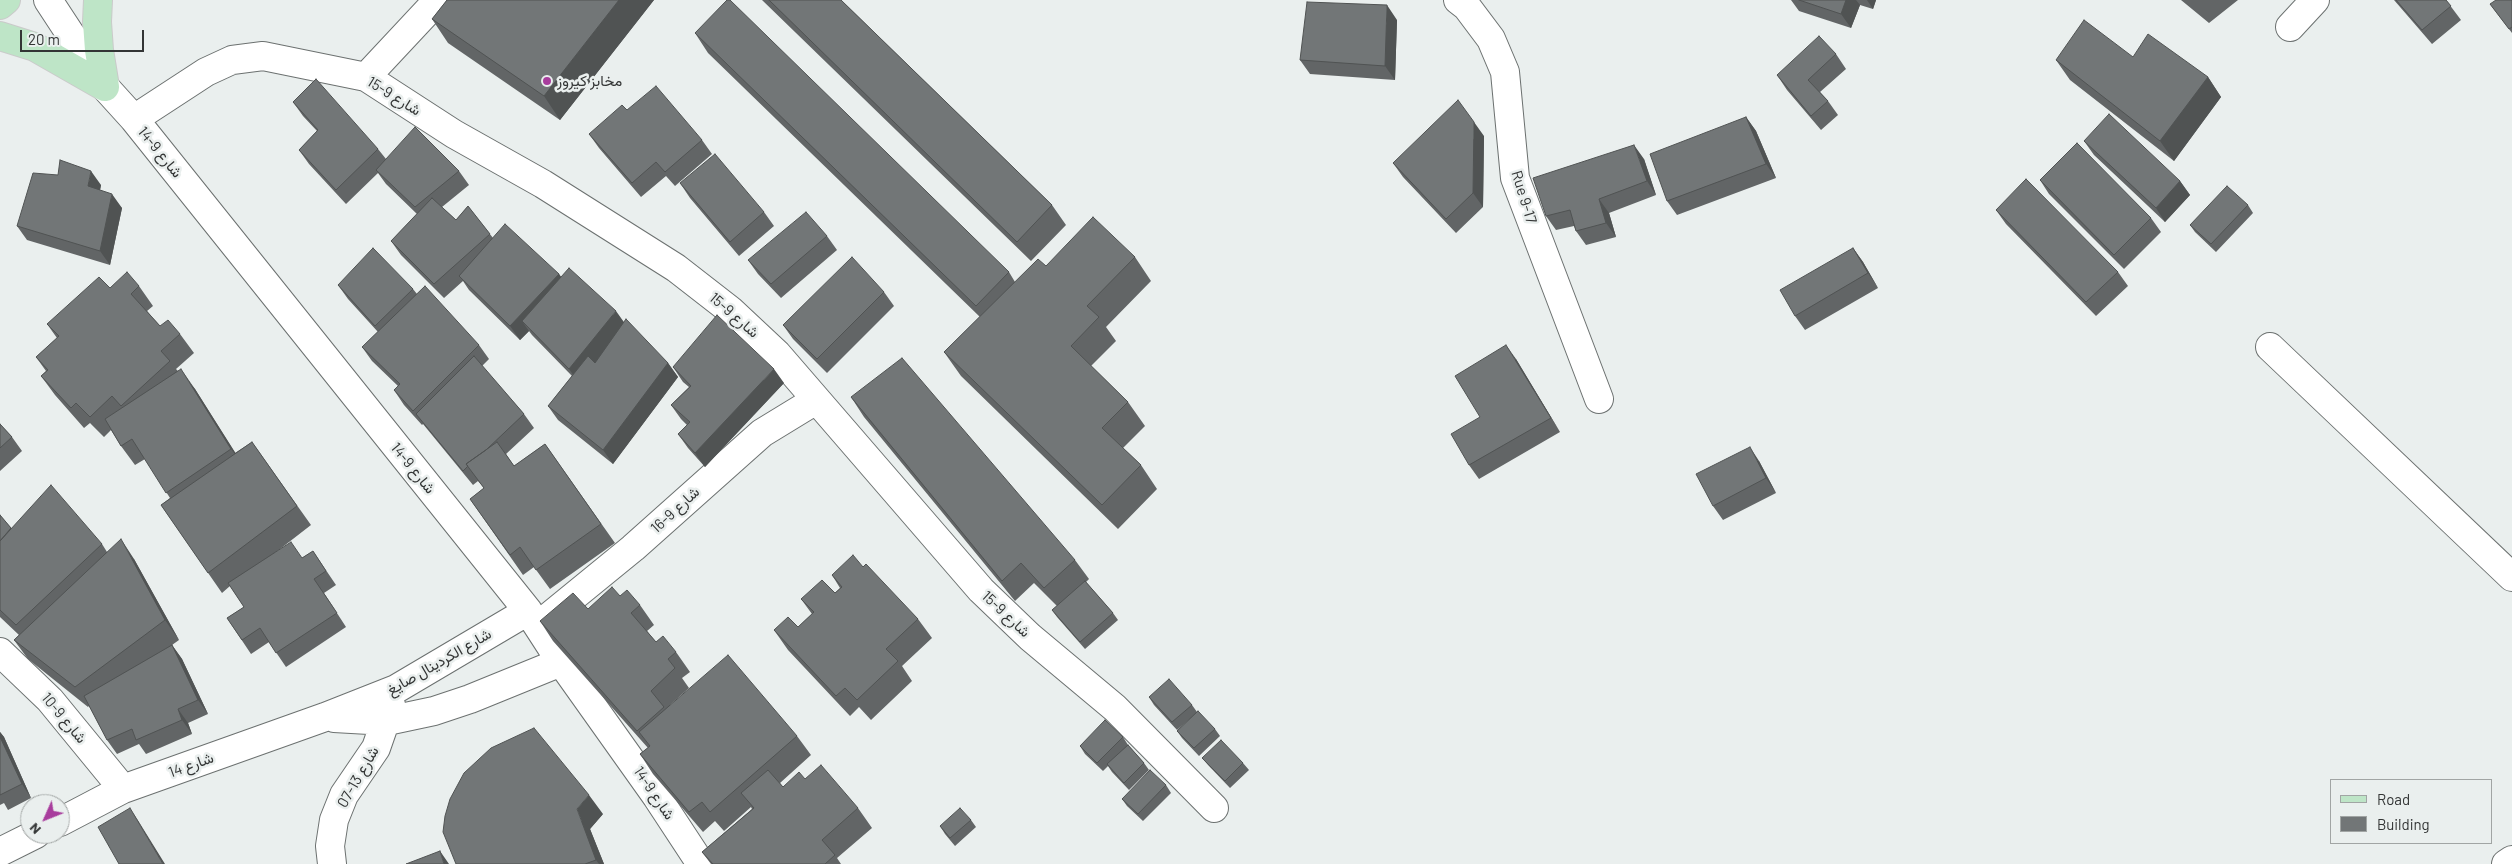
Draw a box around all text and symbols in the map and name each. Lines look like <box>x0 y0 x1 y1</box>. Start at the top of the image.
scale bar <box>22 20 146 52</box>
text: 20 m <box>28 30 60 48</box>
place label: مخابز كيروز <box>557 72 622 90</box>
street label: شارع 9-15 <box>364 73 424 119</box>
marker: مخابز كيروز <box>541 75 553 87</box>
street label: شارع 9-14 <box>134 123 186 181</box>
street label: Rue 9-17 <box>1507 168 1541 226</box>
street label: شارع 9-15 <box>706 289 762 341</box>
street label: شارع 9-14 <box>387 439 439 497</box>
street label: شارع 9-16 <box>647 483 703 537</box>
street label: شارع 9-15 <box>978 587 1034 641</box>
street label: شارع الكردينال صايغ <box>384 625 494 699</box>
street label: شارع 9-10 <box>38 689 90 747</box>
street label: شارع 13-07 <box>333 743 383 811</box>
street label: شارع 14 <box>166 749 216 781</box>
street label: شارع 9-14 <box>630 763 678 823</box>
legend <box>2330 779 2492 844</box>
text: Road <box>2377 790 2410 808</box>
north arrow <box>20 794 70 844</box>
text: Building <box>2377 815 2430 833</box>
text: N <box>25 820 44 838</box>

